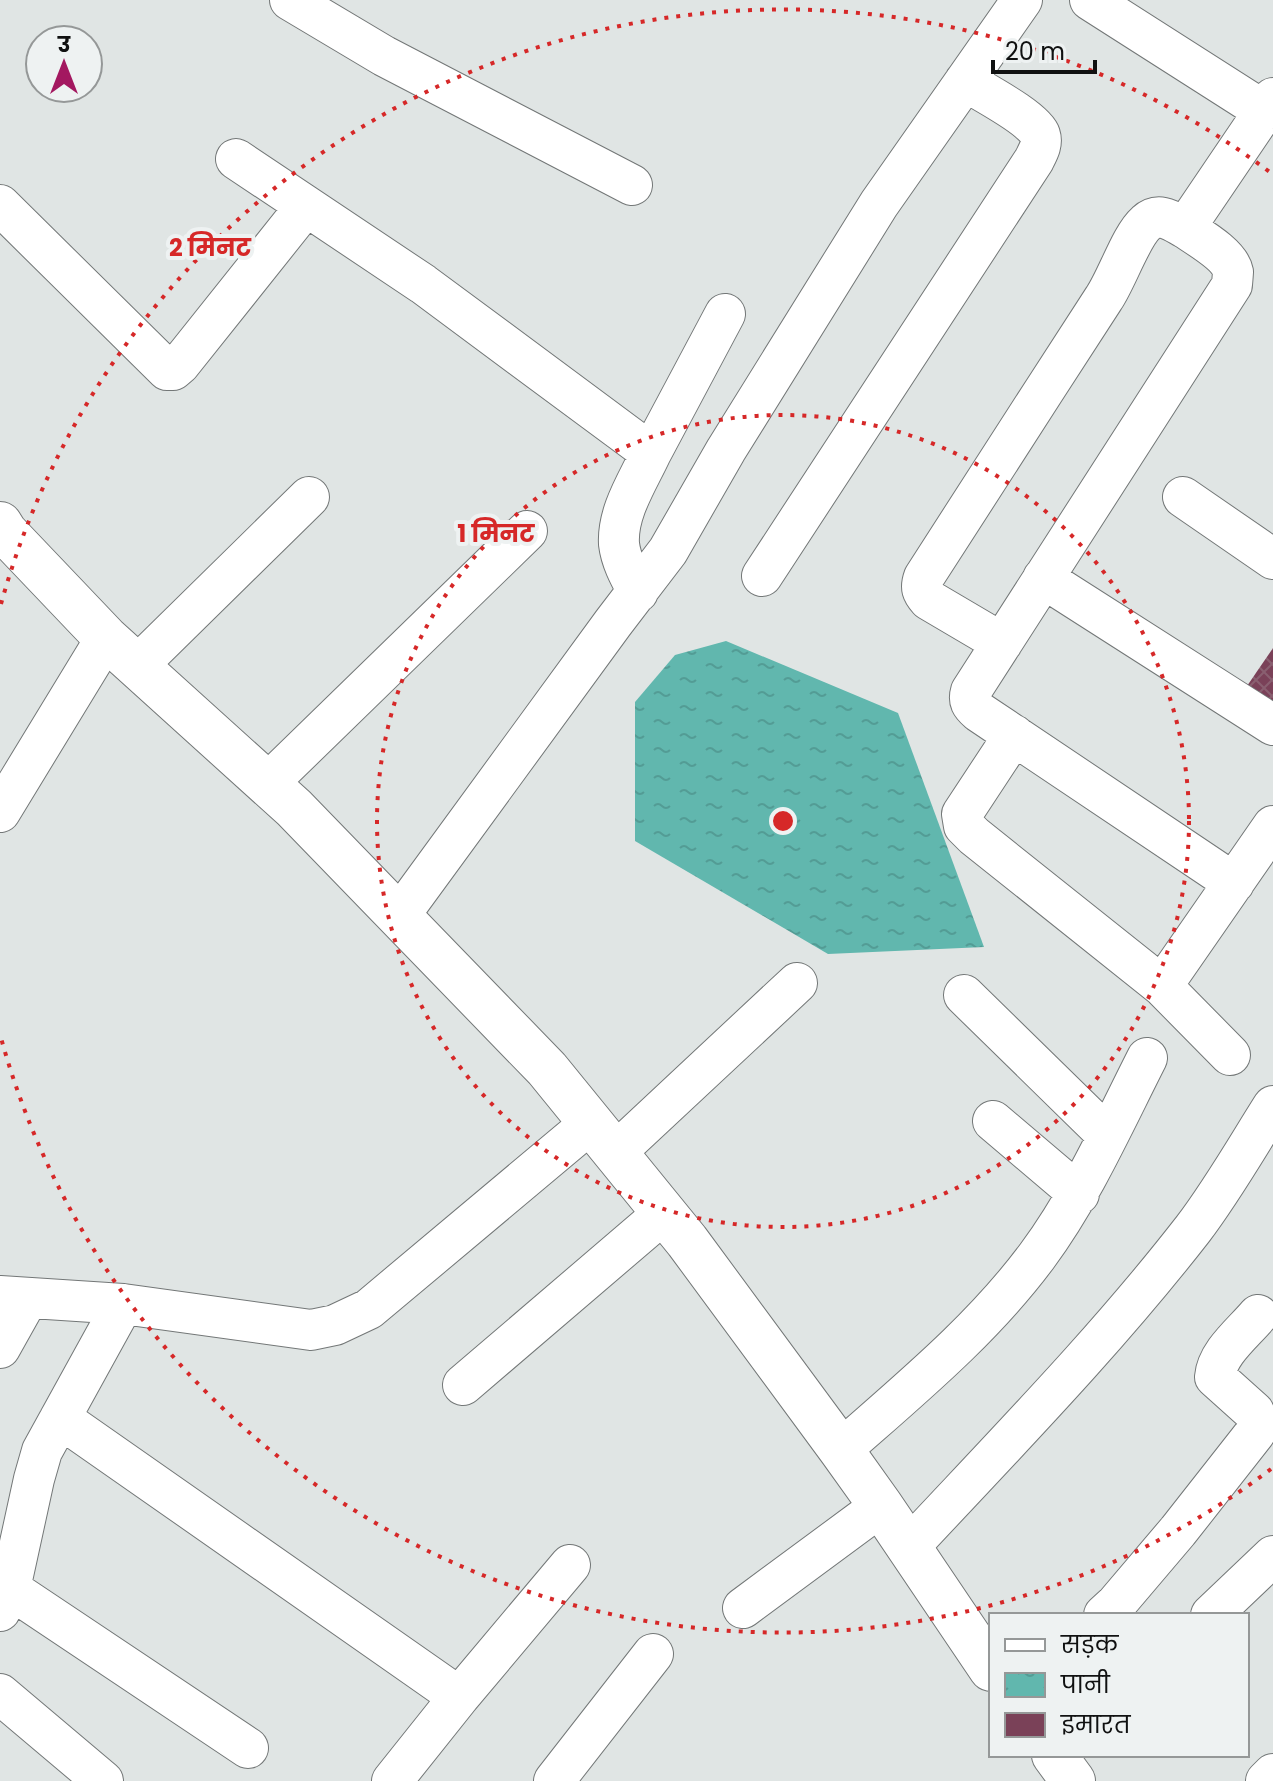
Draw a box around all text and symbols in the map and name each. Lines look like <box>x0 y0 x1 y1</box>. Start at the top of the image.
north arrow <box>24 24 104 104</box>
scale bar <box>993 24 1095 74</box>
text: उ <box>57 29 71 60</box>
text: 20 m <box>1005 35 1065 68</box>
text: 2 मिनट <box>169 231 251 264</box>
text: 1 मिनट <box>457 517 535 550</box>
centre of rings <box>769 807 797 835</box>
legend <box>989 1613 1249 1757</box>
text: सड़क <box>1060 1628 1119 1661</box>
text: पानी <box>1060 1668 1111 1701</box>
text: इमारत <box>1060 1708 1132 1741</box>

